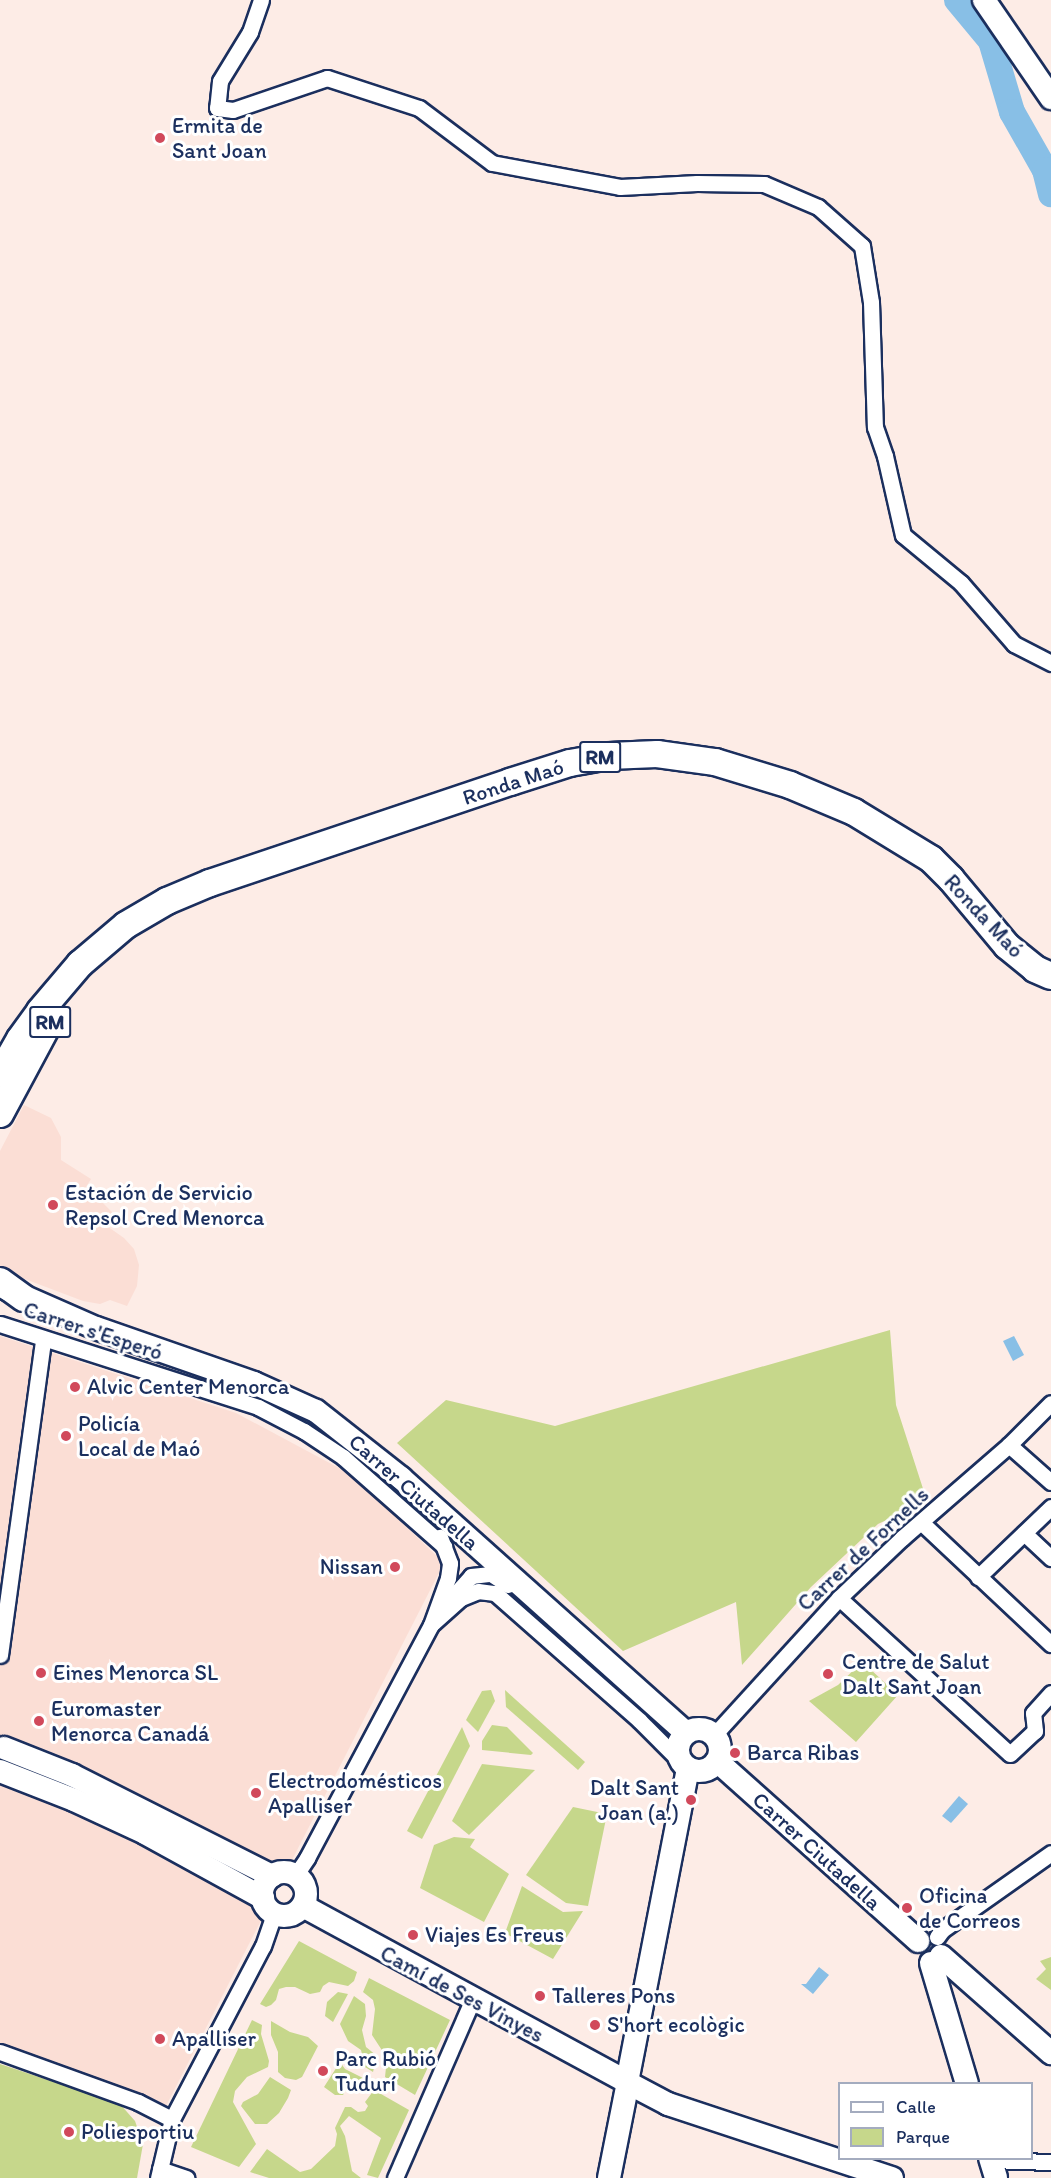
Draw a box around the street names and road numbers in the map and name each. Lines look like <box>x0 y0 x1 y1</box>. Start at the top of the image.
road number: RM <box>579 739 621 775</box>
street label: Ronda Maó <box>459 753 567 811</box>
street label: Ronda Maó <box>939 869 1029 963</box>
road number: RM <box>29 1004 71 1040</box>
street label: Carrer s'Esperó <box>20 1296 166 1366</box>
street label: Carrer Ciutadella <box>344 1428 484 1556</box>
street label: Carrer de Fornells <box>792 1482 934 1616</box>
street label: Carrer Ciutadella <box>747 1786 887 1916</box>
street label: Camí de Ses Vinyes <box>376 1940 548 2048</box>

